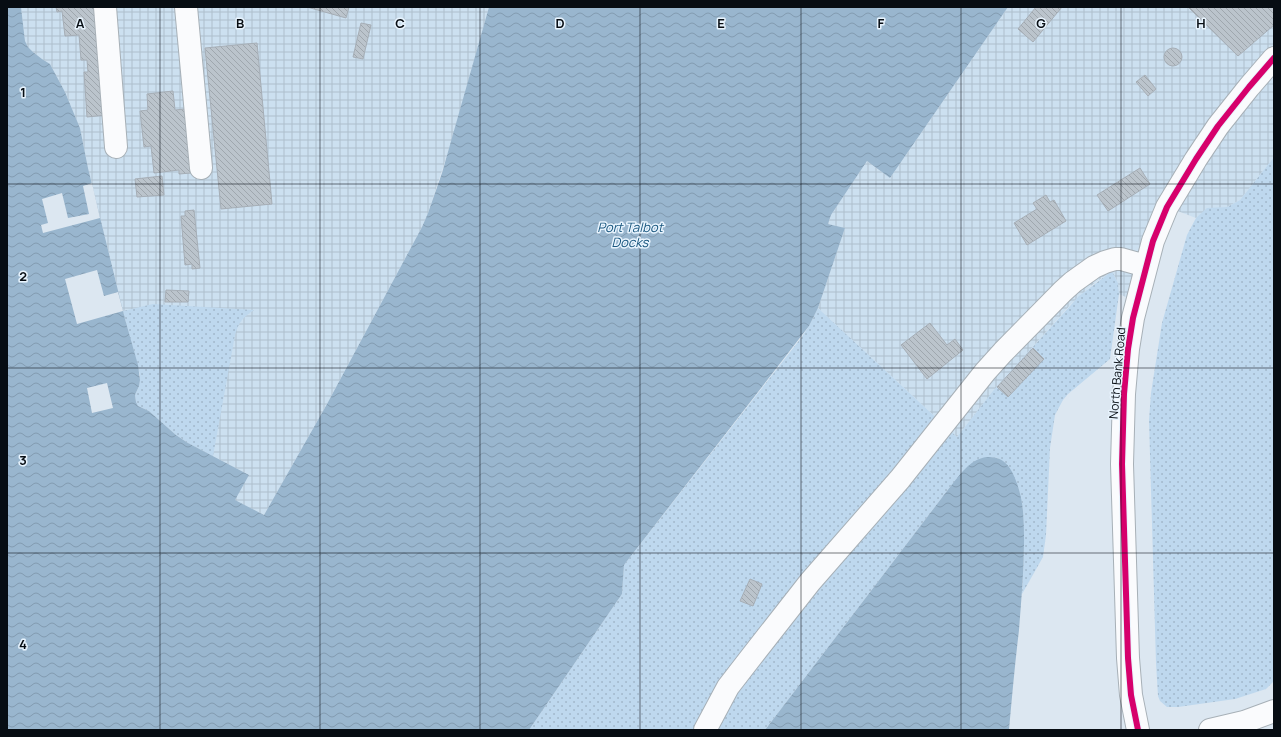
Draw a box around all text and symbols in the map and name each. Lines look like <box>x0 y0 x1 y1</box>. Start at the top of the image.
text: A <box>76 14 85 32</box>
text: B <box>236 14 244 32</box>
text: C <box>395 14 405 32</box>
text: D <box>555 14 565 32</box>
text: E <box>717 14 725 32</box>
text: F <box>878 14 885 32</box>
text: G <box>1036 14 1046 32</box>
text: H <box>1196 14 1206 32</box>
text: 1 <box>20 83 26 101</box>
water label: Port Talbot Docks <box>597 218 665 251</box>
text: 2 <box>19 267 27 285</box>
street label: North Bank Road <box>1105 326 1129 420</box>
text: 3 <box>19 451 27 469</box>
text: 4 <box>19 635 27 653</box>

